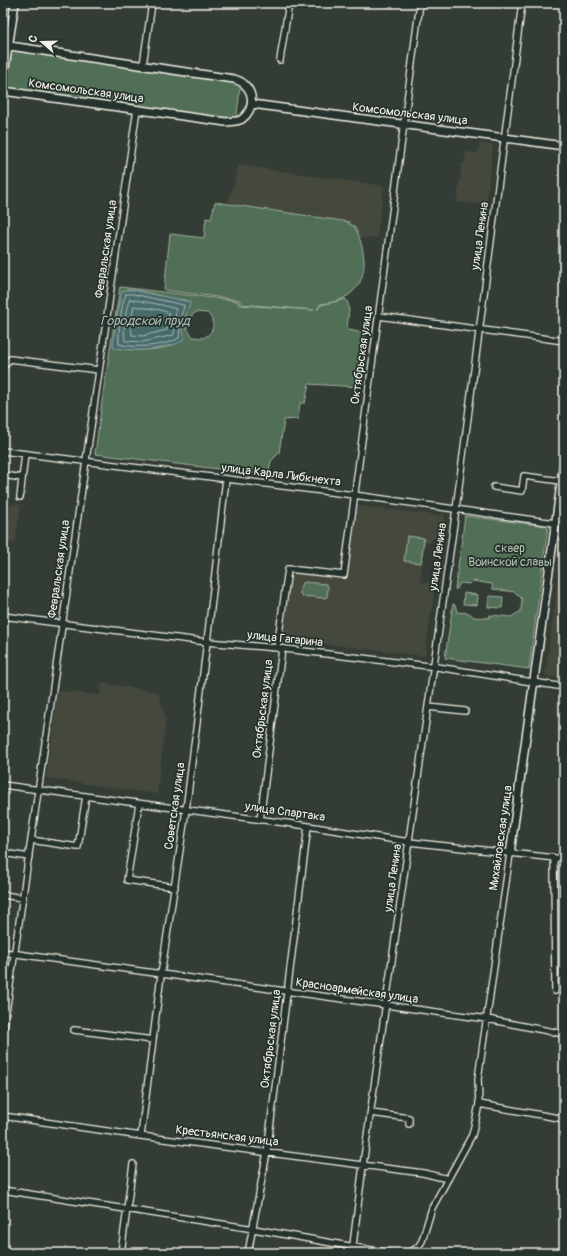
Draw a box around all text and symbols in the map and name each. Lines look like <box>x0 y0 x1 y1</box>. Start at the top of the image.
north arrow <box>22 22 62 62</box>
text: С <box>26 33 40 44</box>
street label: Комсомольская улица <box>28 76 145 107</box>
street label: Комсомольская улица <box>352 99 469 129</box>
street label: Февральская улица <box>92 199 120 299</box>
street label: улица Ленина <box>468 201 492 272</box>
street label: Октябрьская улица <box>348 304 376 405</box>
water label: Городской пруд <box>100 313 191 329</box>
street label: улица Карла Либкнехта <box>219 460 342 490</box>
street label: Февральская улица <box>45 519 73 619</box>
street label: улица Ленина <box>426 522 450 593</box>
park label: сквер Воинской славы <box>468 541 552 570</box>
street label: улица Гагарина <box>245 627 324 650</box>
street label: Октябрьская улица <box>249 658 277 759</box>
street label: Советская улица <box>161 761 189 850</box>
street label: Михайловская улица <box>486 784 516 892</box>
street label: улица Спартака <box>243 799 326 825</box>
street label: улица Ленина <box>381 843 405 914</box>
street label: Красноармейская улица <box>295 975 420 1007</box>
street label: Октябрьская улица <box>257 988 285 1089</box>
street label: Крестьянская улица <box>175 1122 280 1150</box>

